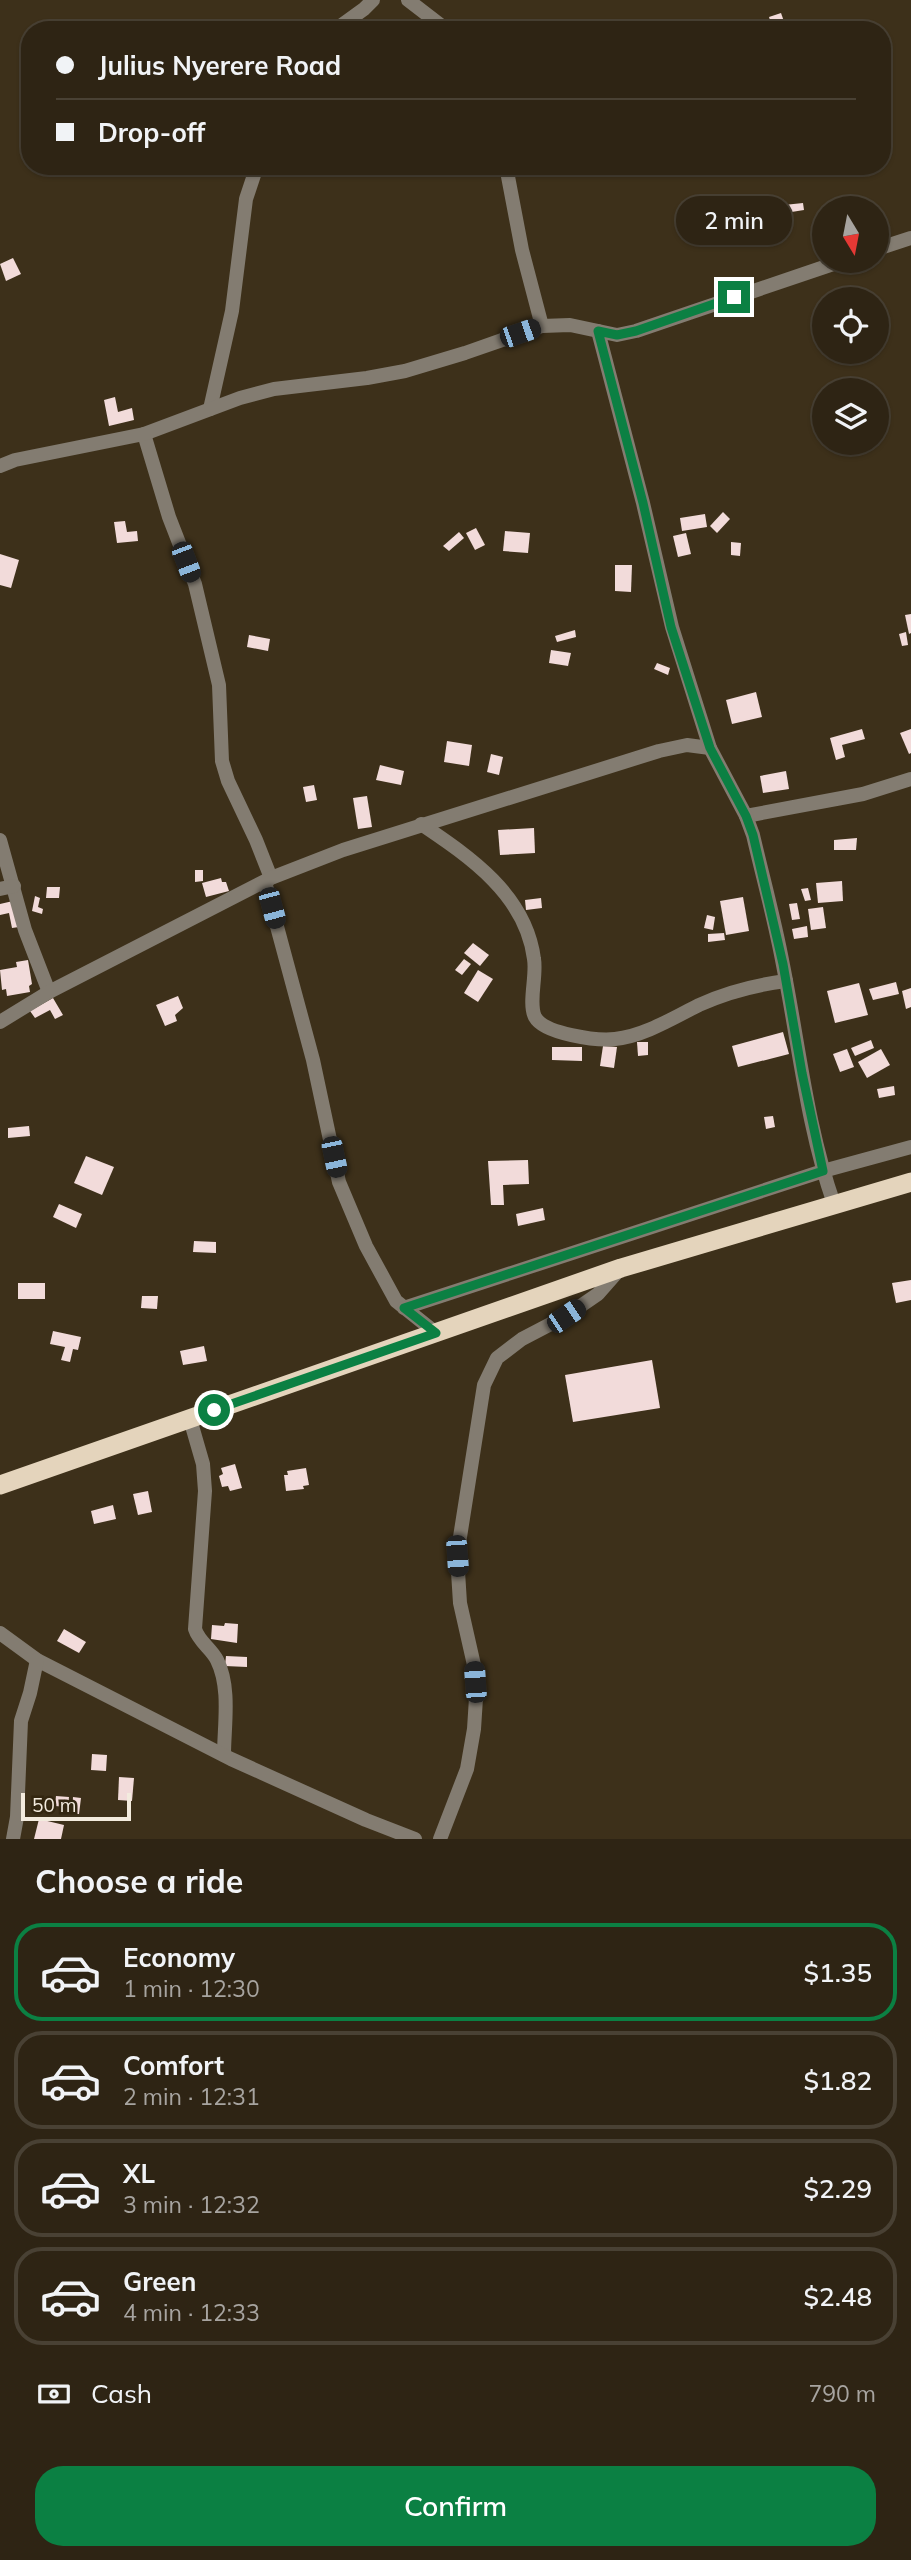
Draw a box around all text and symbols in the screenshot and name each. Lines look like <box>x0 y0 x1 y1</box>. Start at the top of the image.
text: Julius Nyerere Road <box>98 49 341 82</box>
text: Drop-off <box>98 116 205 149</box>
callout: 2 min <box>676 196 792 244</box>
north arrow <box>812 196 889 273</box>
map controls <box>812 196 889 455</box>
text: 2 min <box>704 206 764 235</box>
route end <box>718 281 750 313</box>
button: locate <box>812 287 889 364</box>
car <box>497 316 544 350</box>
button: layers <box>812 378 889 455</box>
car <box>169 539 204 585</box>
car <box>257 885 288 931</box>
car <box>320 1134 349 1180</box>
car <box>543 1296 590 1336</box>
route start <box>198 1394 230 1426</box>
car <box>446 1534 469 1578</box>
car <box>464 1660 487 1704</box>
scale bar <box>21 1790 131 1822</box>
text: 50 m <box>32 1793 76 1817</box>
text: Choose a ride <box>35 1861 243 1901</box>
icon: car <box>39 1941 102 2004</box>
text: Economy <box>123 1941 235 1974</box>
text: $1.35 <box>803 1956 872 1989</box>
text: 1 min · 12:30 <box>123 1974 260 2003</box>
icon: car <box>39 2049 102 2112</box>
text: Comfort <box>123 2049 224 2082</box>
text: $1.82 <box>803 2064 872 2097</box>
text: 2 min · 12:31 <box>123 2082 260 2111</box>
icon: car <box>39 2157 102 2220</box>
text: XL <box>123 2157 155 2190</box>
text: $2.29 <box>803 2172 872 2205</box>
text: 3 min · 12:32 <box>123 2190 260 2219</box>
icon: car <box>39 2265 102 2328</box>
text: Green <box>123 2265 196 2298</box>
text: $2.48 <box>803 2280 872 2313</box>
text: 4 min · 12:33 <box>123 2298 260 2327</box>
icon: cash <box>35 2375 73 2413</box>
text: Cash <box>91 2377 152 2410</box>
text: 790 m <box>808 2379 876 2408</box>
button: Confirm <box>35 2466 876 2546</box>

